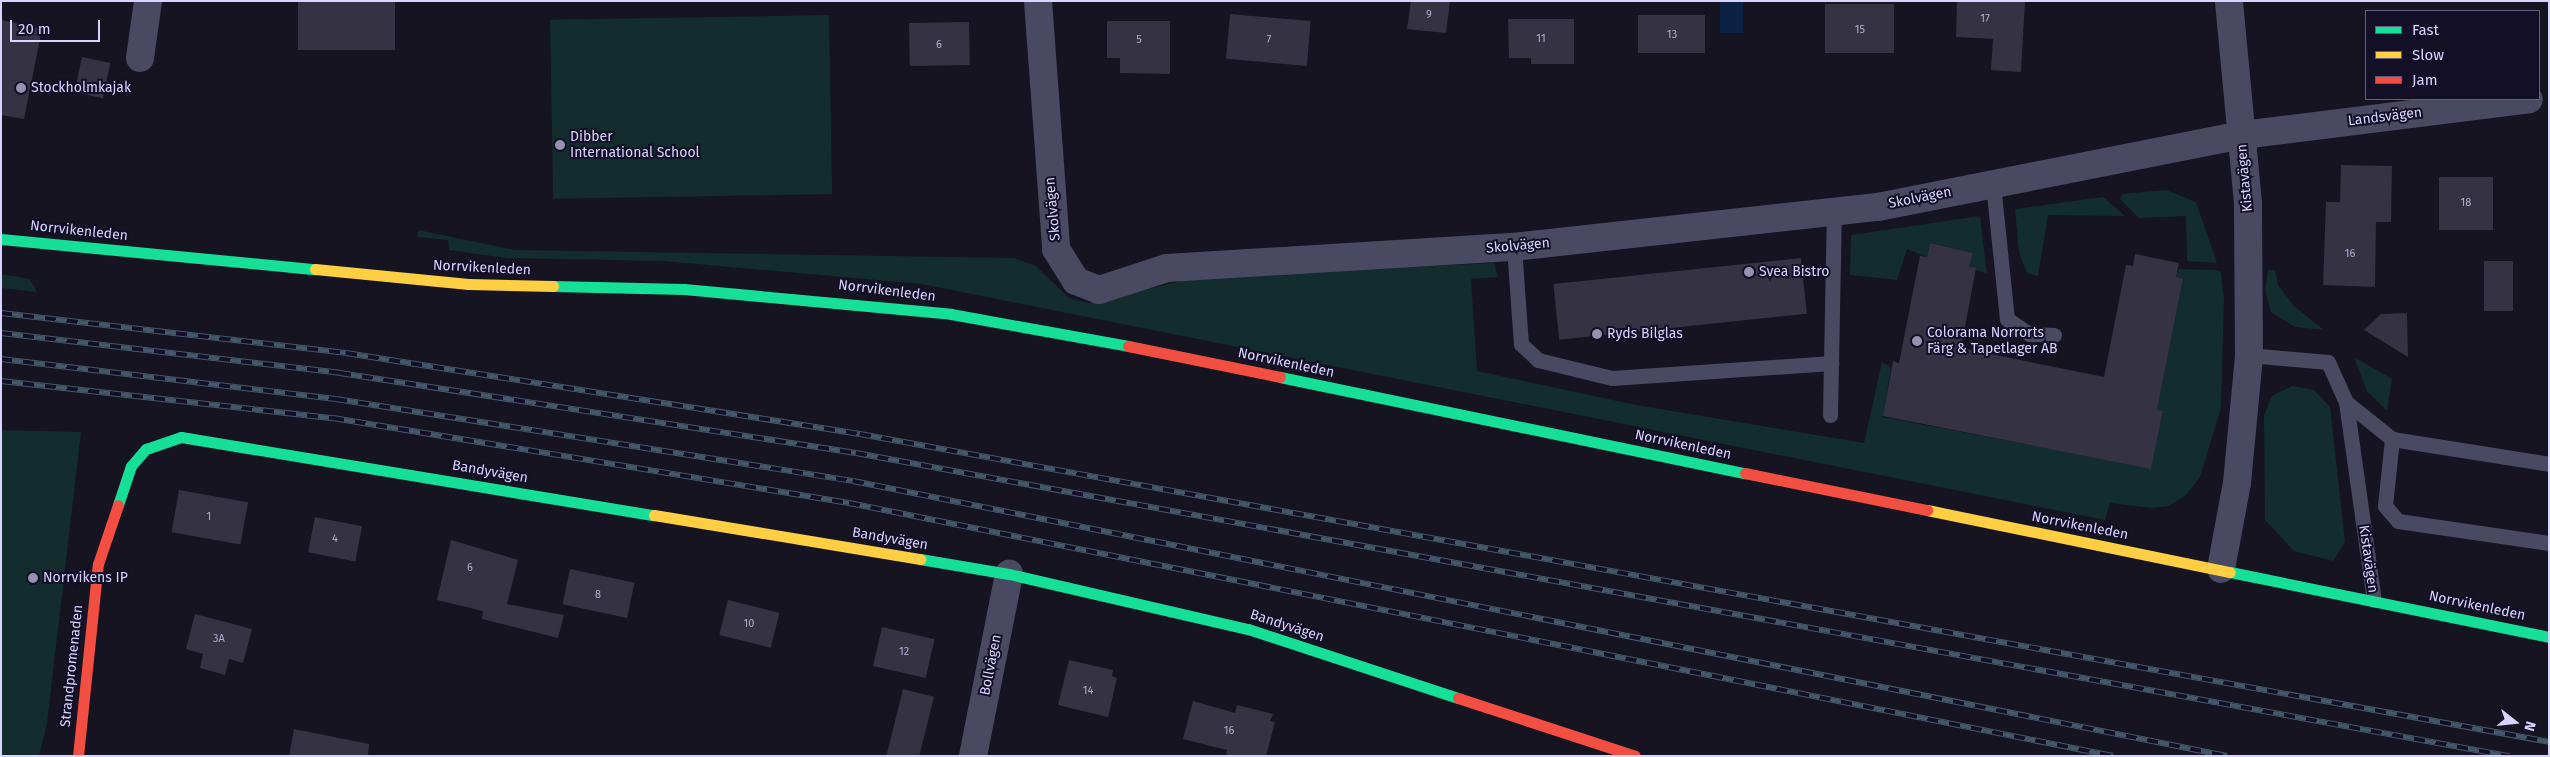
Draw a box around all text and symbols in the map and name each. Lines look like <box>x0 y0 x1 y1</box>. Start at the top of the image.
house number: 9 <box>1426 8 1432 22</box>
scale bar <box>12 10 102 42</box>
legend <box>2365 10 2540 100</box>
house number: 17 <box>1980 12 1990 26</box>
text: 20 m <box>18 20 51 38</box>
text: Fast <box>2412 21 2439 39</box>
house number: 15 <box>1855 23 1865 37</box>
house number: 13 <box>1667 28 1677 42</box>
house number: 11 <box>1536 32 1546 46</box>
house number: 5 <box>1136 33 1142 47</box>
house number: 7 <box>1267 33 1271 47</box>
house number: 6 <box>936 38 942 52</box>
text: Slow <box>2412 46 2444 64</box>
text: Jam <box>2412 71 2438 89</box>
place label: Stockholmkajak <box>31 80 131 96</box>
marker: Stockholmkajak <box>15 82 27 94</box>
street label: Landsvägen <box>2347 104 2423 130</box>
place label: Dibber International School <box>570 129 700 162</box>
marker: Dibber International School <box>554 139 566 151</box>
street label: Kistavägen <box>2234 143 2256 213</box>
street label: Skolvägen <box>1042 176 1064 242</box>
street label: Skolvägen <box>1887 184 1953 212</box>
house number: 18 <box>2461 196 2471 210</box>
street label: Norrvikenleden <box>29 218 129 244</box>
street label: Skolvägen <box>1485 235 1551 257</box>
house number: 16 <box>2345 247 2355 261</box>
street label: Norrvikenleden <box>433 257 531 279</box>
place label: Svea Bistro <box>1759 264 1829 280</box>
marker: Svea Bistro <box>1743 266 1755 278</box>
street label: Norrvikenleden <box>837 277 937 305</box>
place label: Colorama Norrorts Färg & Tapetlager AB <box>1927 325 2058 358</box>
place label: Ryds Bilglas <box>1607 326 1683 342</box>
marker: Ryds Bilglas <box>1591 328 1603 340</box>
marker: Colorama Norrorts Färg & Tapetlager AB <box>1911 335 1923 347</box>
street label: Norrvikenleden <box>1236 345 1336 381</box>
street label: Norrvikenleden <box>1633 427 1733 463</box>
street label: Bandyvägen <box>451 457 529 487</box>
street label: Norrvikenleden <box>2030 508 2130 544</box>
house number: 1 <box>207 510 211 524</box>
street label: Bandyvägen <box>851 524 929 554</box>
street label: Kistavägen <box>2355 524 2381 594</box>
house number: 4 <box>332 532 338 546</box>
house number: 6 <box>467 561 473 575</box>
place label: Norrvikens IP <box>43 570 128 586</box>
marker: Norrvikens IP <box>27 572 39 584</box>
house number: 8 <box>595 588 601 602</box>
street label: Norrvikenleden <box>2427 588 2527 624</box>
street label: Strandpromenaden <box>57 604 87 728</box>
street label: Bandyvägen <box>1248 606 1326 646</box>
house number: 10 <box>744 617 754 631</box>
house number: 3A <box>213 632 225 646</box>
street label: Bollvägen <box>977 633 1005 697</box>
house number: 12 <box>899 645 909 659</box>
house number: 14 <box>1083 684 1093 698</box>
north arrow <box>2490 697 2540 747</box>
text: N <box>2520 719 2539 733</box>
house number: 16 <box>1224 724 1234 738</box>

